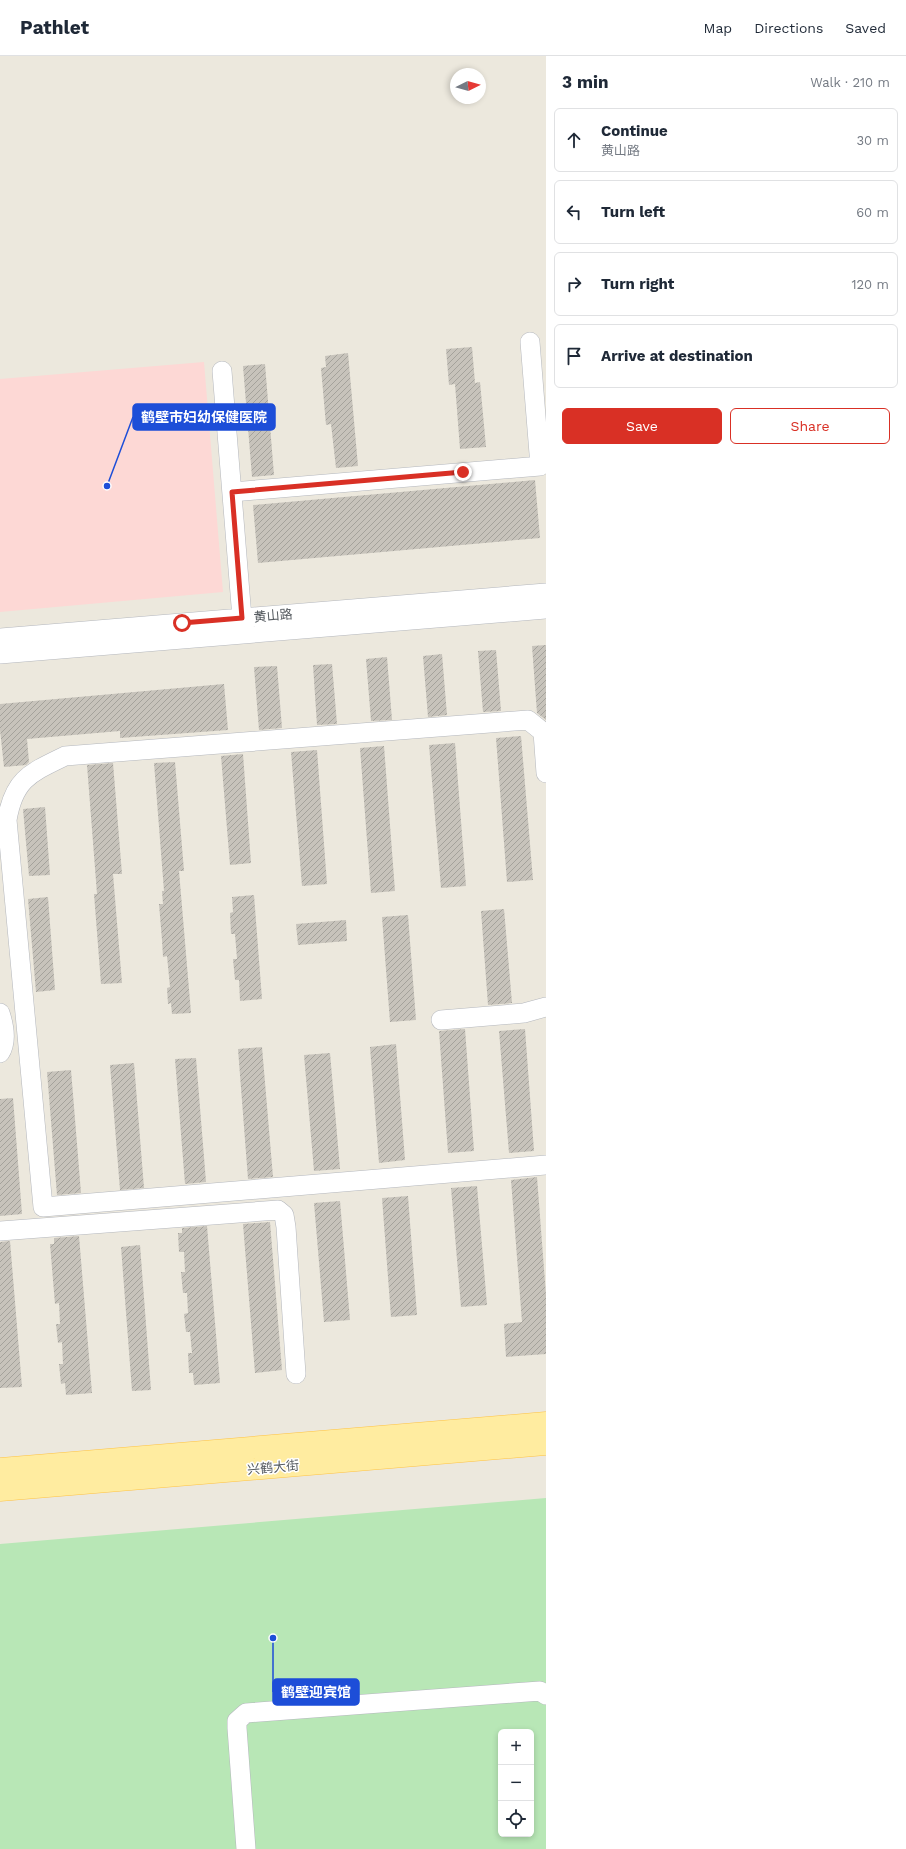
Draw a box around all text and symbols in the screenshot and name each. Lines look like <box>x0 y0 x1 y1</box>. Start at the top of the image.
text: Pathlet <box>20 16 89 39</box>
text: Map <box>704 20 732 36</box>
text: Directions <box>754 20 823 36</box>
text: Saved <box>845 20 886 36</box>
north arrow <box>450 68 486 104</box>
text: 3 min <box>562 72 608 92</box>
text: Walk · 210 m <box>810 75 890 90</box>
text: Continue <box>601 122 668 140</box>
icon: ahead <box>563 129 585 151</box>
text: 30 m <box>857 133 889 148</box>
text: 黄山路 <box>601 143 640 158</box>
icon: left <box>563 201 585 223</box>
text: Turn left <box>601 203 665 221</box>
text: 60 m <box>856 205 889 220</box>
icon: right <box>563 273 585 295</box>
text: Turn right <box>601 275 674 293</box>
text: 120 m <box>851 277 889 292</box>
icon: arrive <box>563 345 585 367</box>
text: Arrive at destination <box>601 347 753 365</box>
callout: 鹤壁市妇幼保健医院 <box>133 404 275 430</box>
button: Save <box>562 408 722 444</box>
button: Share <box>730 408 890 444</box>
text: 鹤壁市妇幼保健医院 <box>141 409 267 425</box>
route end <box>454 463 472 481</box>
street label: 黄山路 <box>253 606 293 625</box>
route start <box>173 614 191 632</box>
street label: 兴鹤大街 <box>246 1458 300 1477</box>
callout: 鹤壁迎宾馆 <box>273 1679 359 1705</box>
text: 鹤壁迎宾馆 <box>281 1684 351 1700</box>
map controls <box>498 1729 534 1837</box>
button: + <box>498 1729 534 1765</box>
button: − <box>498 1765 534 1801</box>
button: locate <box>498 1801 534 1837</box>

